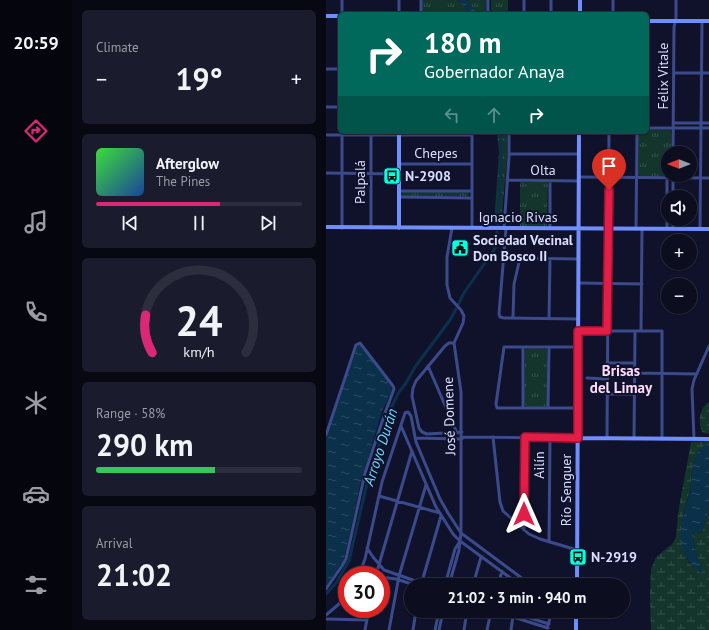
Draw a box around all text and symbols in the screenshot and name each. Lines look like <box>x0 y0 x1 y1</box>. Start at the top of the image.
text: 180 m <box>424 24 501 61</box>
icon: right <box>358 28 410 80</box>
text: 20:59 <box>13 31 59 54</box>
text: Climate <box>96 39 139 56</box>
street label: Félix Vitale <box>654 43 672 109</box>
text: 19° <box>175 59 223 98</box>
text: Gobernador Anaya <box>424 60 565 83</box>
text: − <box>96 65 107 93</box>
text: + <box>291 65 302 93</box>
icon: left <box>441 104 463 126</box>
icon: ahead <box>483 104 505 126</box>
icon: right <box>525 104 547 126</box>
icon: directions <box>22 117 50 145</box>
street label: Chepes <box>414 144 458 162</box>
north arrow <box>661 146 697 182</box>
map controls <box>661 146 697 314</box>
pin <box>592 149 626 190</box>
text: Afterglow <box>156 154 219 173</box>
icon: arrive <box>598 155 620 177</box>
street label: Palpalá <box>351 160 369 204</box>
street label: Olta <box>530 161 556 179</box>
bus stop icon: N-2908 <box>382 166 402 186</box>
place label: N-2908 <box>405 167 451 185</box>
text: The Pines <box>156 173 210 190</box>
button: sound <box>661 190 697 226</box>
icon: music <box>22 208 50 236</box>
street label: Ignacio Rivas <box>478 208 558 226</box>
icon: previous <box>119 212 141 234</box>
icon: pause <box>188 212 210 234</box>
icon: next <box>257 212 279 234</box>
place label: Sociedad Vecinal Don Bosco II <box>473 231 574 265</box>
button: + <box>661 234 697 270</box>
public building icon: Sociedad Vecinal Don Bosco II <box>450 238 470 258</box>
button: − <box>661 278 697 314</box>
text: 24 <box>175 294 223 347</box>
icon: phone <box>22 298 50 326</box>
text: km/h <box>183 342 215 361</box>
district label: Brisas del Limay <box>590 361 653 397</box>
street label: José Domene <box>439 377 459 456</box>
icon: climate <box>22 389 50 417</box>
text: Range · 58% <box>96 405 165 422</box>
water label: Arroyo Durán <box>358 406 401 489</box>
text: 290 km <box>96 425 194 464</box>
street label: Ailín <box>530 451 548 479</box>
street label: Río Senguer <box>557 454 575 526</box>
icon: car <box>22 480 50 508</box>
position arrow <box>503 493 545 535</box>
text: Arrival <box>96 535 132 552</box>
bus stop icon: N-2919 <box>568 547 588 567</box>
place label: N-2919 <box>591 548 637 566</box>
text: 21:02 <box>96 555 172 594</box>
speed limit sign: 30 <box>338 566 390 618</box>
icon: filters <box>22 571 50 599</box>
text: 21:02 · 3 min · 940 m <box>448 588 586 607</box>

